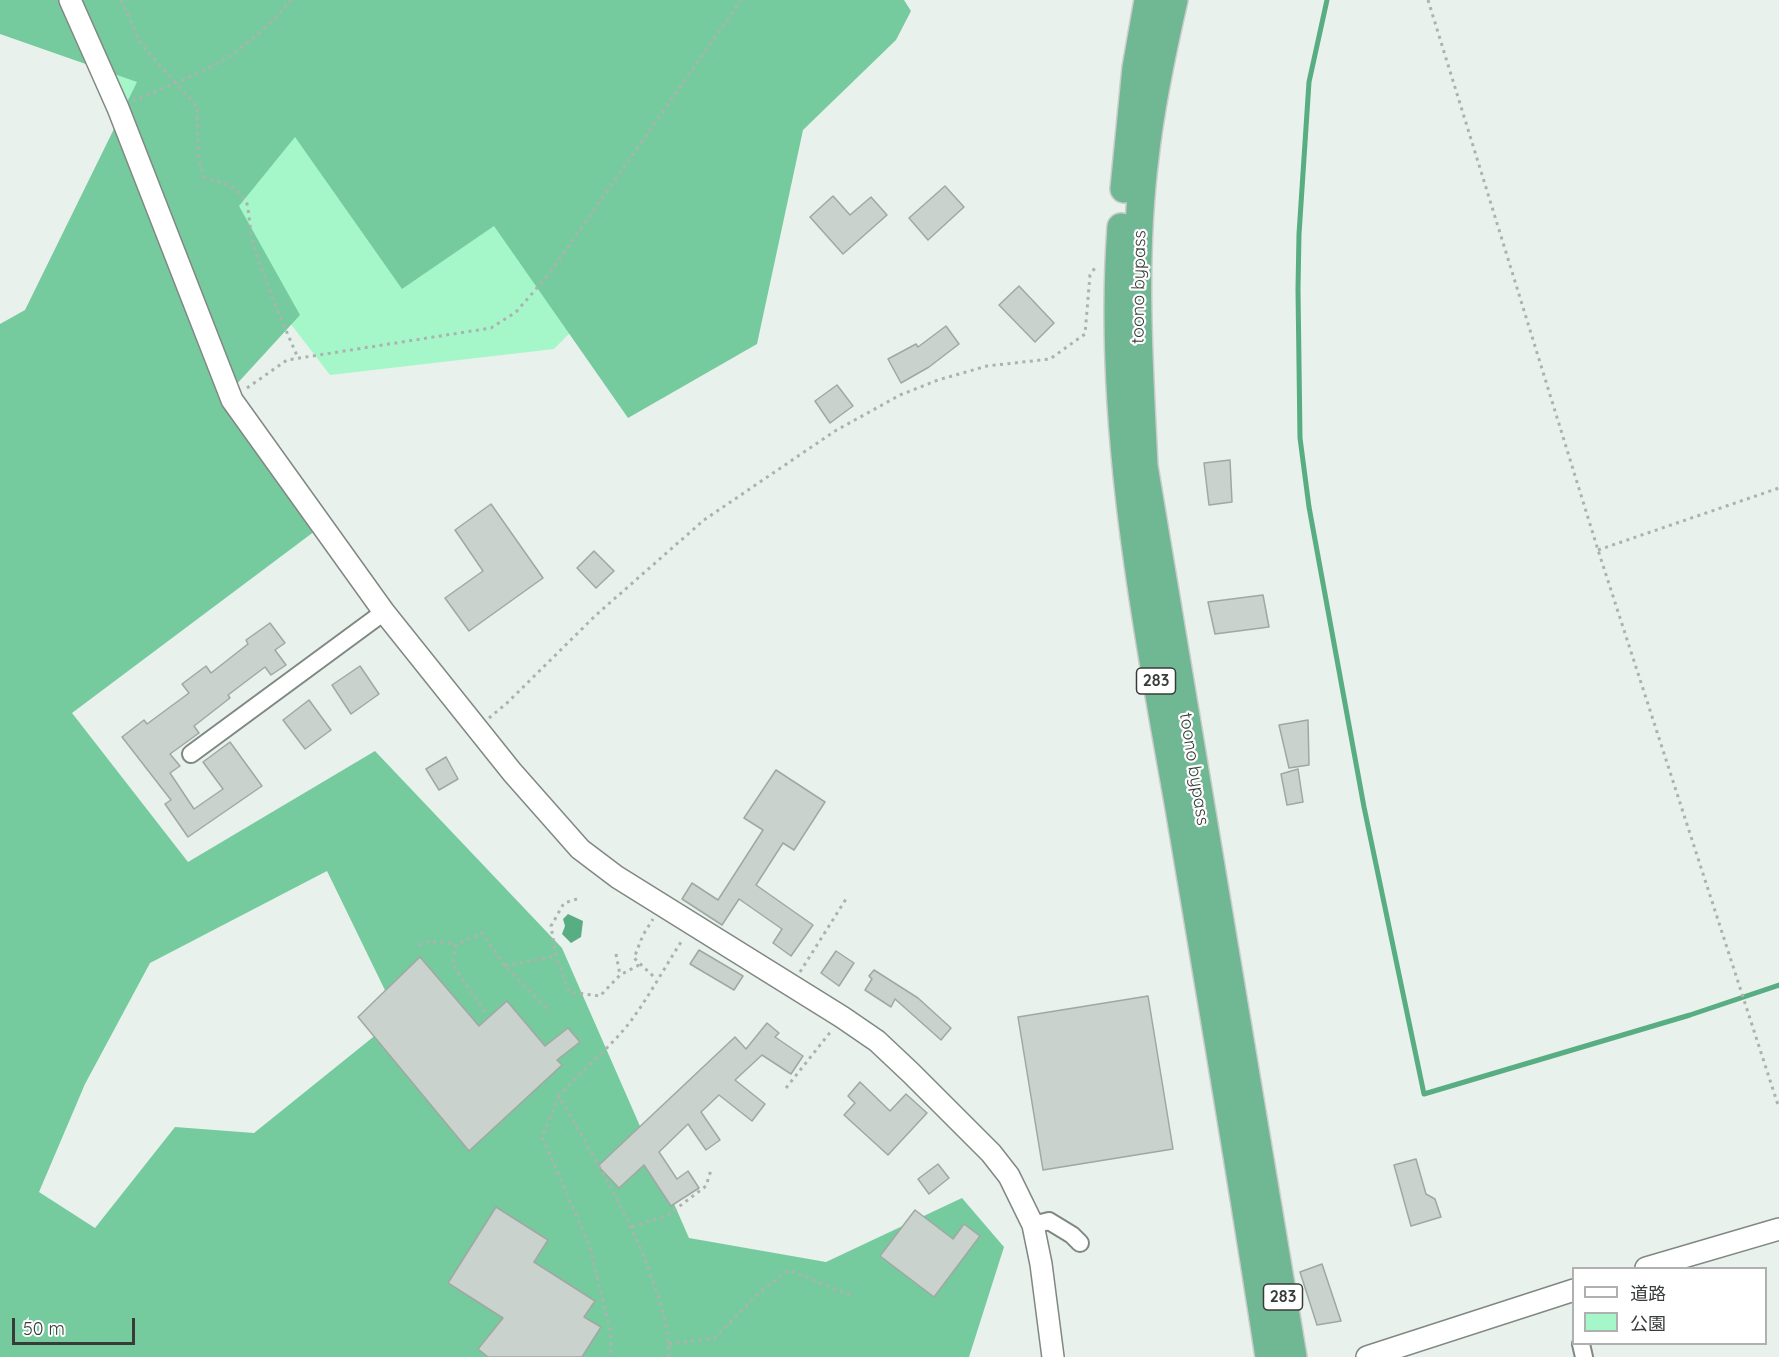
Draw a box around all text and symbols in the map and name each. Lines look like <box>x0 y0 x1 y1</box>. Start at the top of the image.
street label: toono bypass <box>1127 230 1151 344</box>
road number: 283 <box>1136 668 1176 694</box>
street label: toono bypass <box>1174 711 1214 827</box>
legend <box>1572 1267 1767 1345</box>
text: 道路 <box>1630 1282 1666 1305</box>
road number: 283 <box>1264 1284 1302 1310</box>
scale bar <box>15 1306 138 1344</box>
text: 公園 <box>1630 1312 1666 1335</box>
text: 50 m <box>23 1317 65 1340</box>

